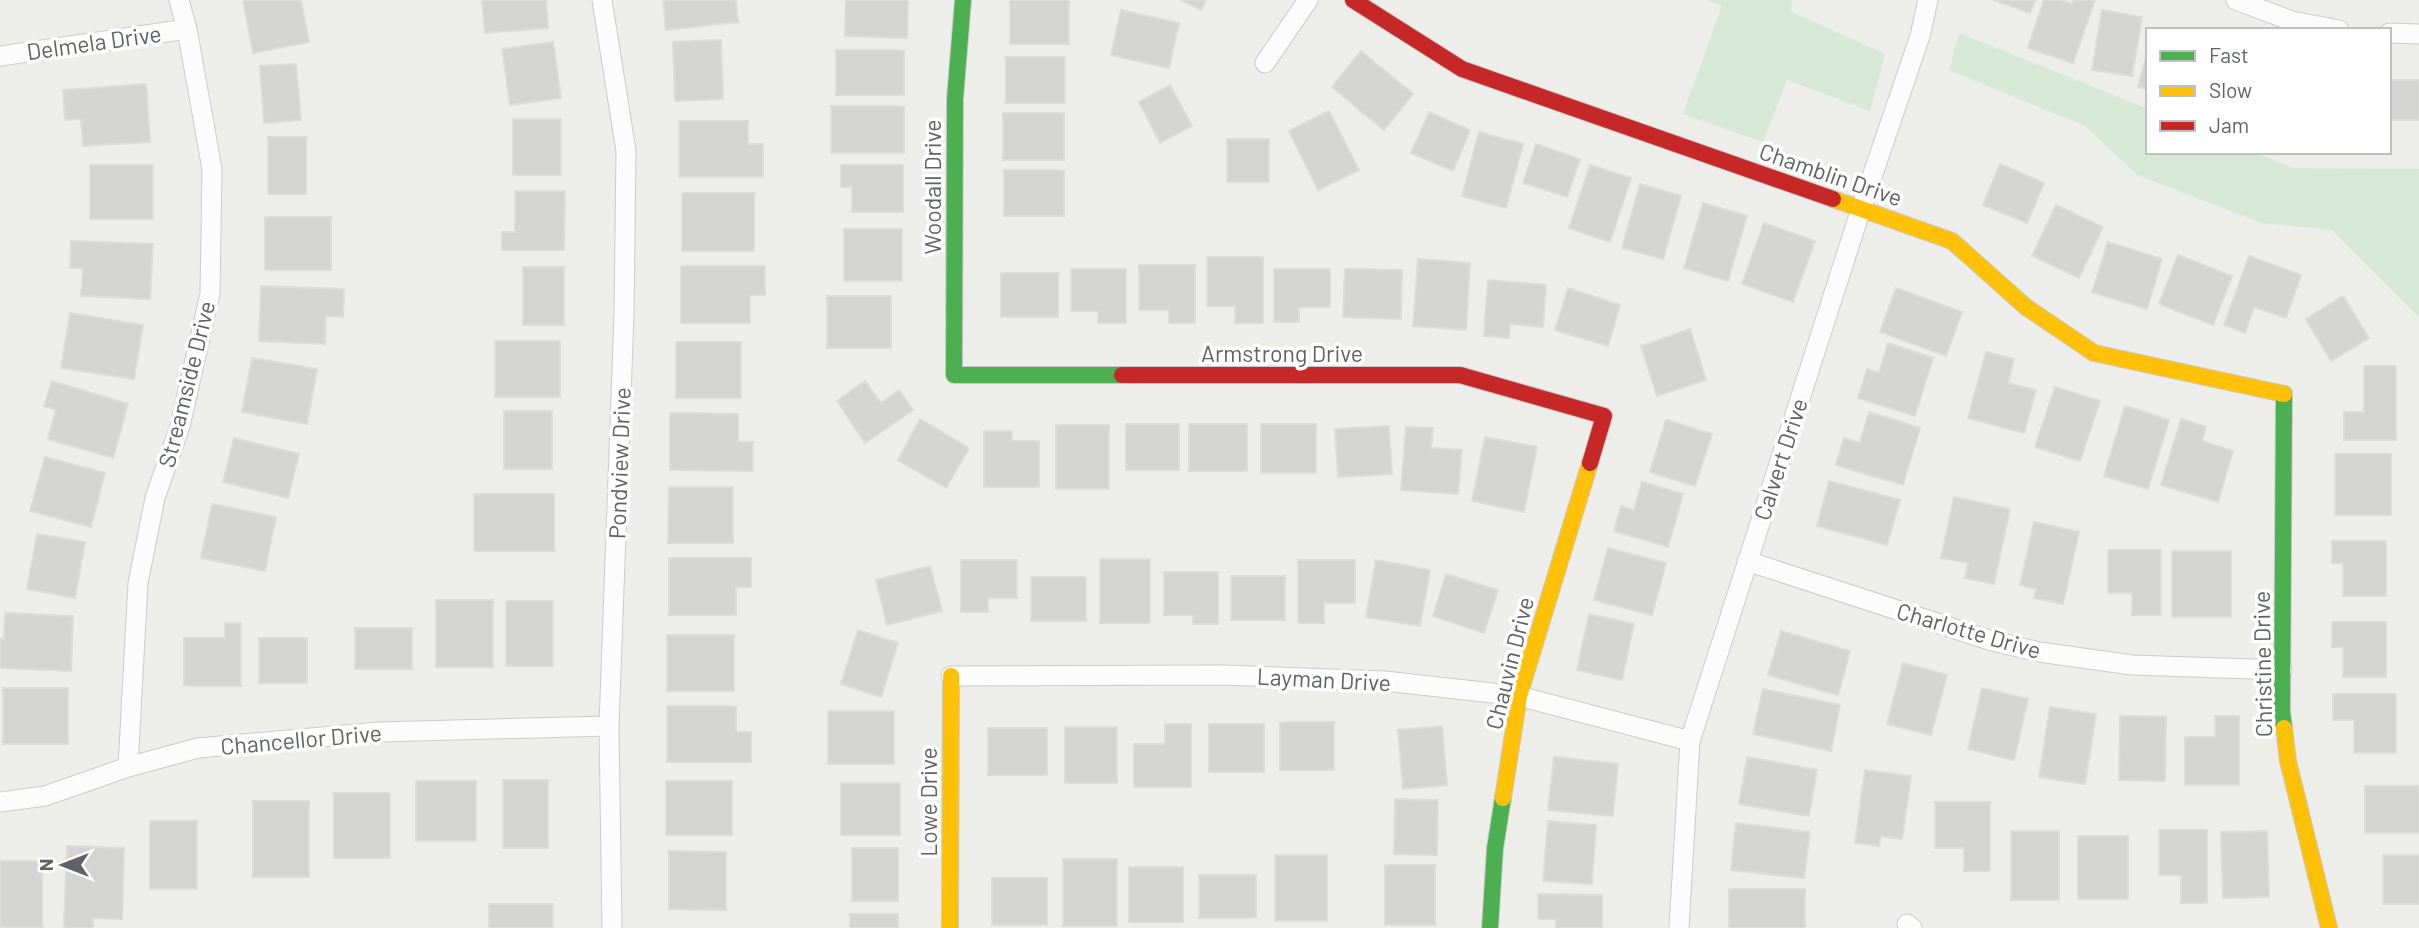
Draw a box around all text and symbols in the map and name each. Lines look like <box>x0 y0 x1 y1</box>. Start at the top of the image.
street label: Delmela Drive <box>25 19 163 65</box>
legend <box>2146 28 2391 154</box>
text: Fast <box>2209 42 2249 67</box>
text: Slow <box>2209 77 2252 102</box>
text: Jam <box>2209 112 2249 137</box>
street label: Woodall Drive <box>918 120 946 254</box>
street label: Chamblin Drive <box>1756 136 1906 212</box>
street label: Streamside Drive <box>152 298 220 470</box>
street label: Armstrong Drive <box>1201 339 1363 367</box>
street label: Pondview Drive <box>602 387 636 539</box>
street label: Calvert Drive <box>1747 394 1813 524</box>
street label: Christine Drive <box>2247 591 2277 737</box>
street label: Chauvin Drive <box>1479 594 1539 732</box>
street label: Charlotte Drive <box>1894 596 2044 664</box>
street label: Layman Drive <box>1256 662 1392 696</box>
street label: Chancellor Drive <box>219 718 383 760</box>
street label: Lowe Drive <box>914 747 942 857</box>
north arrow <box>28 830 98 900</box>
text: N <box>34 859 57 871</box>

